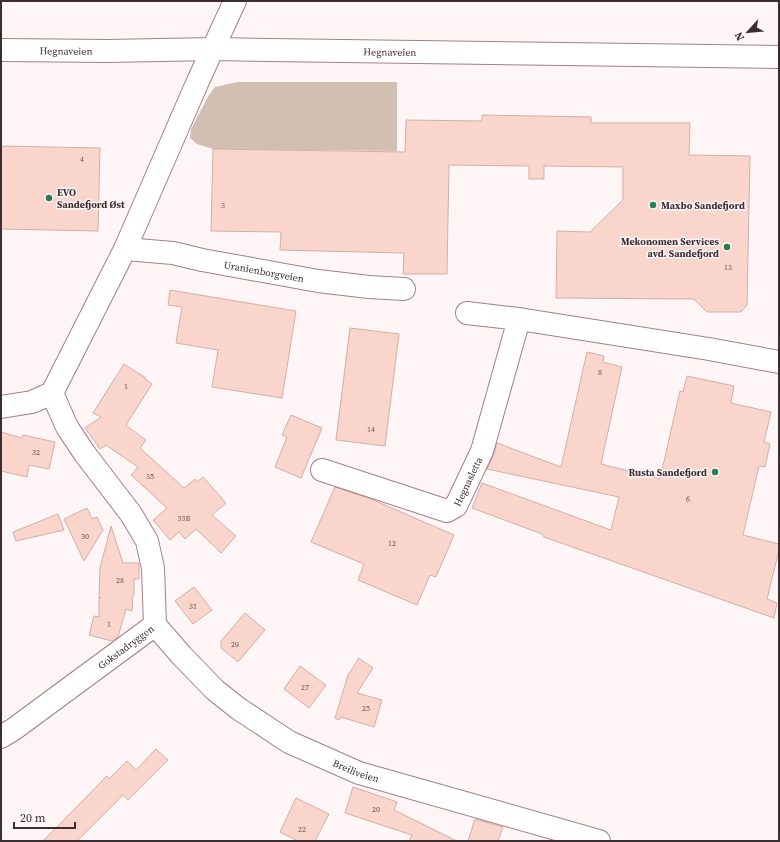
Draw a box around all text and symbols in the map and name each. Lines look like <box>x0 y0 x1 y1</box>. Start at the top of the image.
north arrow <box>728 12 768 52</box>
text: N <box>731 29 748 43</box>
street label: Hegnaveien <box>39 44 93 58</box>
street label: Hegnaveien <box>363 45 417 59</box>
house number: 4 <box>80 154 84 165</box>
place label: EVO Sandefjord Øst <box>57 186 125 211</box>
marker: EVO Sandefjord Øst <box>44 193 54 203</box>
place label: Maxbo Sandefjord <box>661 199 745 212</box>
house number: 3 <box>221 200 225 211</box>
marker: Maxbo Sandefjord <box>648 200 658 210</box>
place label: Mekonomen Services avd. Sandefjord <box>621 235 719 260</box>
marker: Mekonomen Services avd. Sandefjord <box>722 242 732 252</box>
street label: Uranienborgveien <box>223 258 305 285</box>
house number: 13 <box>724 262 732 273</box>
house number: 8 <box>598 367 602 378</box>
house number: 1 <box>124 381 128 392</box>
house number: 14 <box>367 424 375 435</box>
house number: 32 <box>32 447 40 458</box>
street label: Hegnasletta <box>451 454 486 508</box>
place label: Rusta Sandefjord <box>628 466 707 479</box>
marker: Rusta Sandefjord <box>710 467 720 477</box>
house number: 35 <box>146 471 154 482</box>
house number: 6 <box>686 494 690 505</box>
house number: 33B <box>177 513 191 524</box>
house number: 30 <box>81 531 89 542</box>
house number: 12 <box>388 538 396 549</box>
house number: 28 <box>116 575 124 586</box>
house number: 31 <box>189 601 197 612</box>
house number: 1 <box>107 619 111 630</box>
street label: Gokstadryggen <box>95 622 157 672</box>
house number: 29 <box>231 639 239 650</box>
house number: 27 <box>301 682 309 693</box>
house number: 25 <box>362 703 370 714</box>
street label: Breiliveien <box>331 756 381 785</box>
scale bar <box>14 804 75 830</box>
house number: 20 <box>372 804 380 815</box>
text: 20 m <box>20 810 46 826</box>
house number: 22 <box>298 824 306 835</box>

